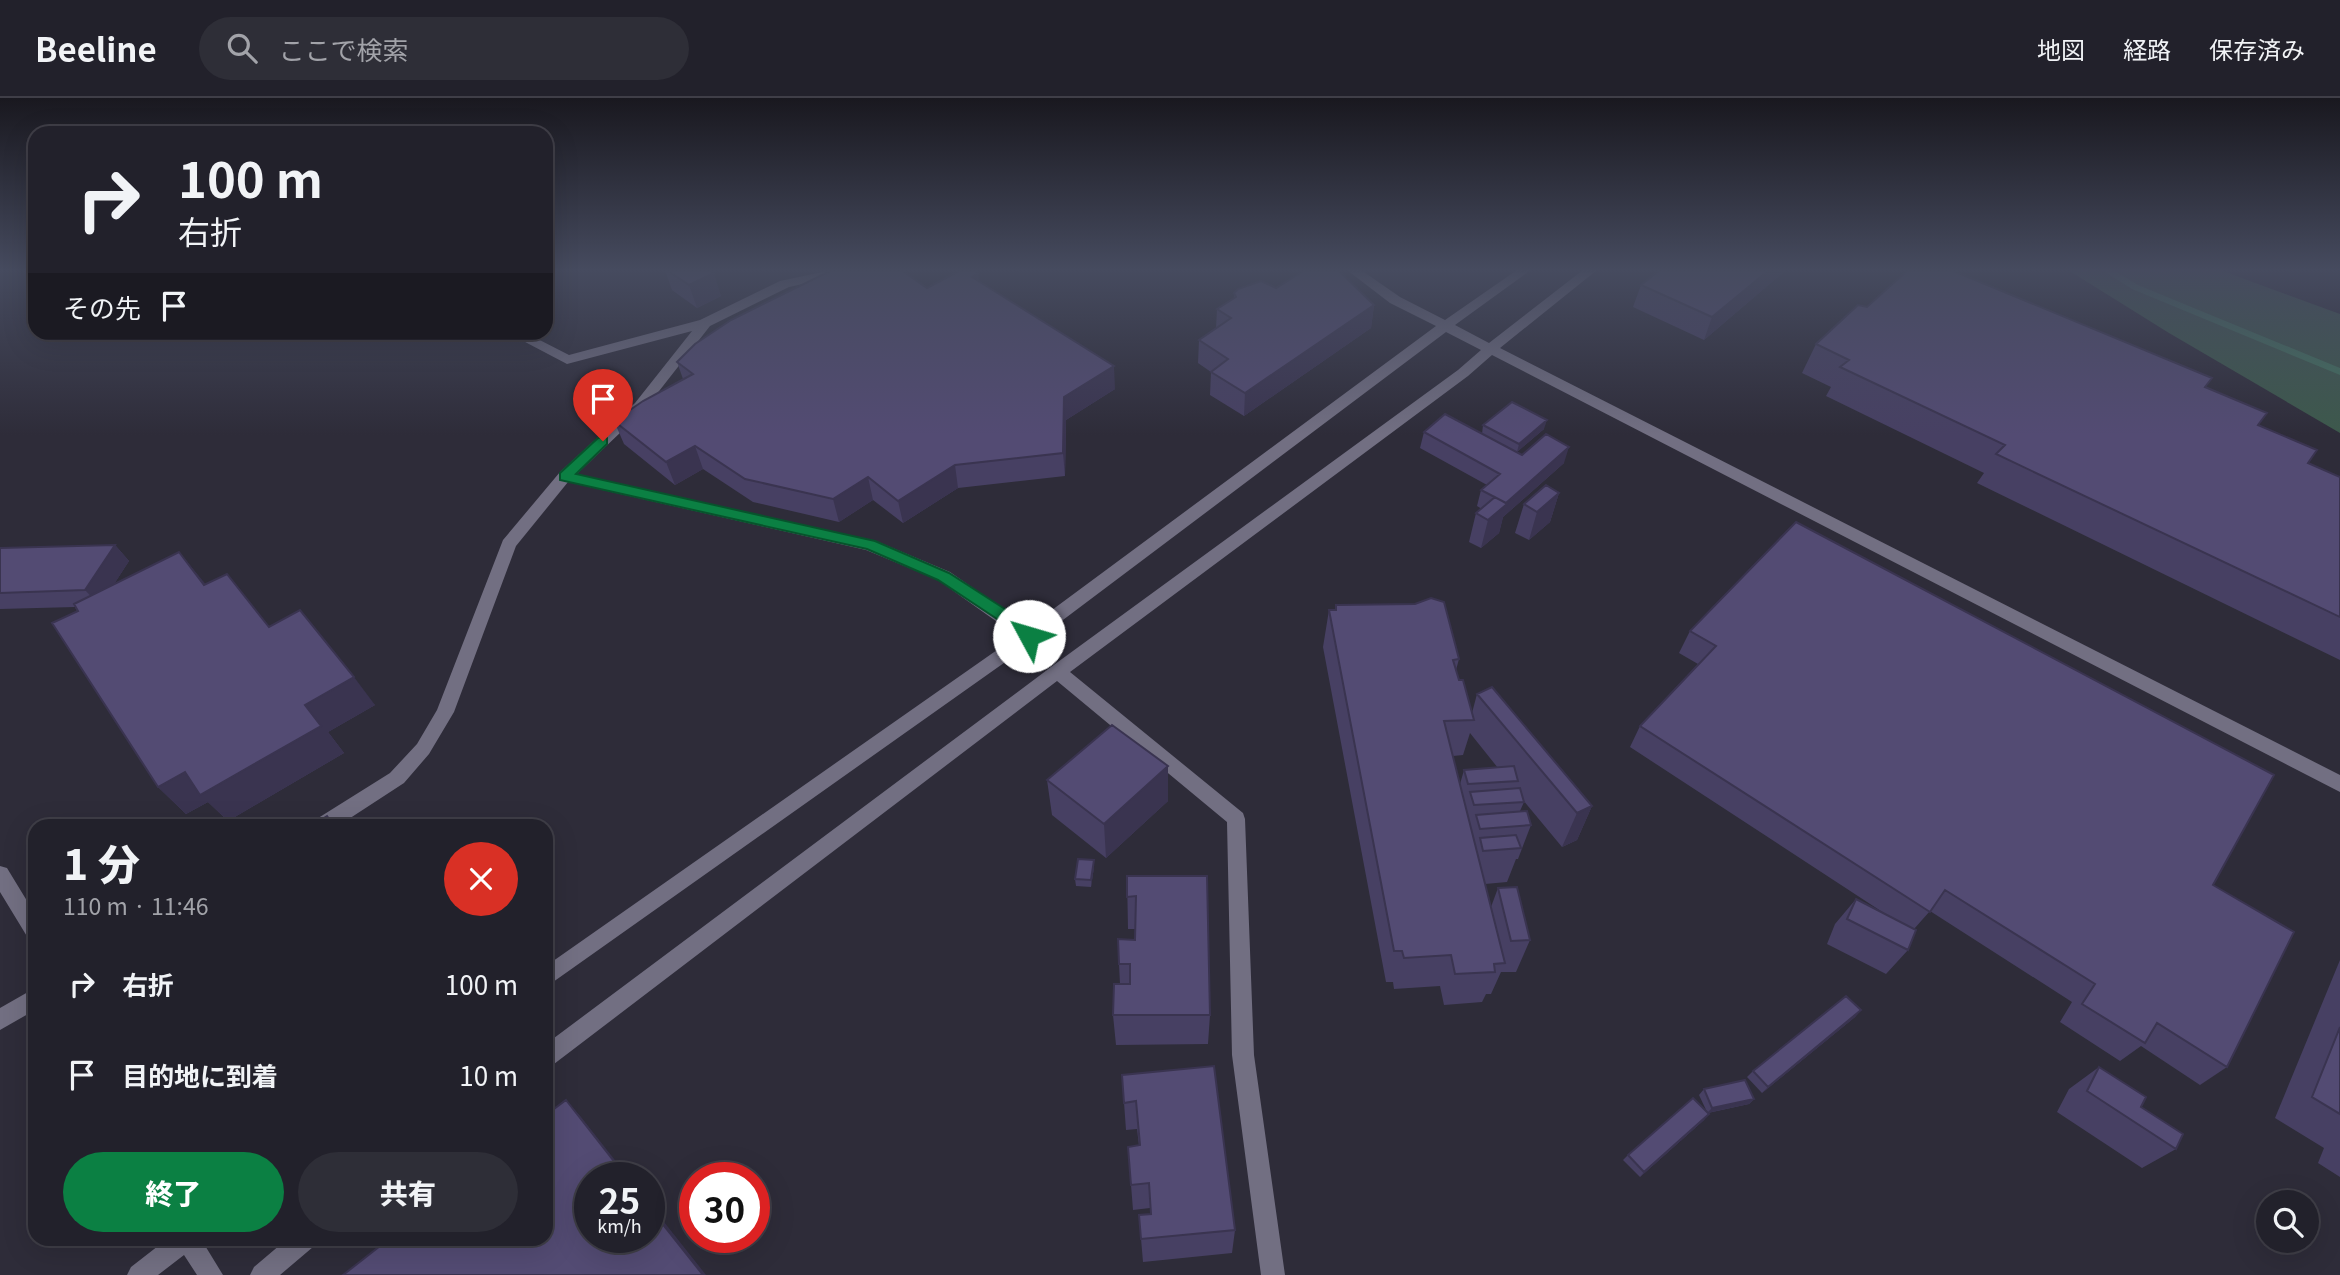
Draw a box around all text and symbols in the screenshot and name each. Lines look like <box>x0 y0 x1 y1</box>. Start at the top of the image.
search box <box>199 17 689 80</box>
text: Beeline <box>35 24 157 72</box>
icon: search <box>223 29 261 67</box>
text: ここで検索 <box>279 30 409 67</box>
text: 地図 <box>2037 31 2085 66</box>
text: 経路 <box>2123 31 2171 66</box>
text: 保存済み <box>2209 31 2305 66</box>
text: 100 m <box>178 141 323 212</box>
icon: right <box>63 154 154 245</box>
text: 右折 <box>178 207 242 253</box>
icon: arrive <box>155 287 193 325</box>
text: その先 <box>63 288 141 325</box>
pin <box>573 369 633 441</box>
icon: arrive <box>584 380 622 418</box>
position arrow <box>992 599 1066 673</box>
text: 1 分 <box>63 831 140 892</box>
button: close <box>444 842 518 916</box>
text: 110 m · 11:46 <box>63 888 208 922</box>
icon: right <box>63 965 101 1003</box>
text: 右折 <box>122 965 174 1002</box>
text: 100 m <box>445 965 518 1002</box>
icon: arrive <box>63 1056 101 1094</box>
text: 目的地に到着 <box>122 1056 278 1093</box>
text: 10 m <box>459 1056 518 1093</box>
button: 終了 <box>63 1152 284 1232</box>
button: 共有 <box>298 1152 518 1232</box>
speed limit sign: 30 <box>679 1162 770 1253</box>
text: 25 <box>599 1173 640 1224</box>
map controls <box>2256 1190 2319 1253</box>
button: search <box>2256 1190 2319 1253</box>
text: km/h <box>597 1212 642 1238</box>

